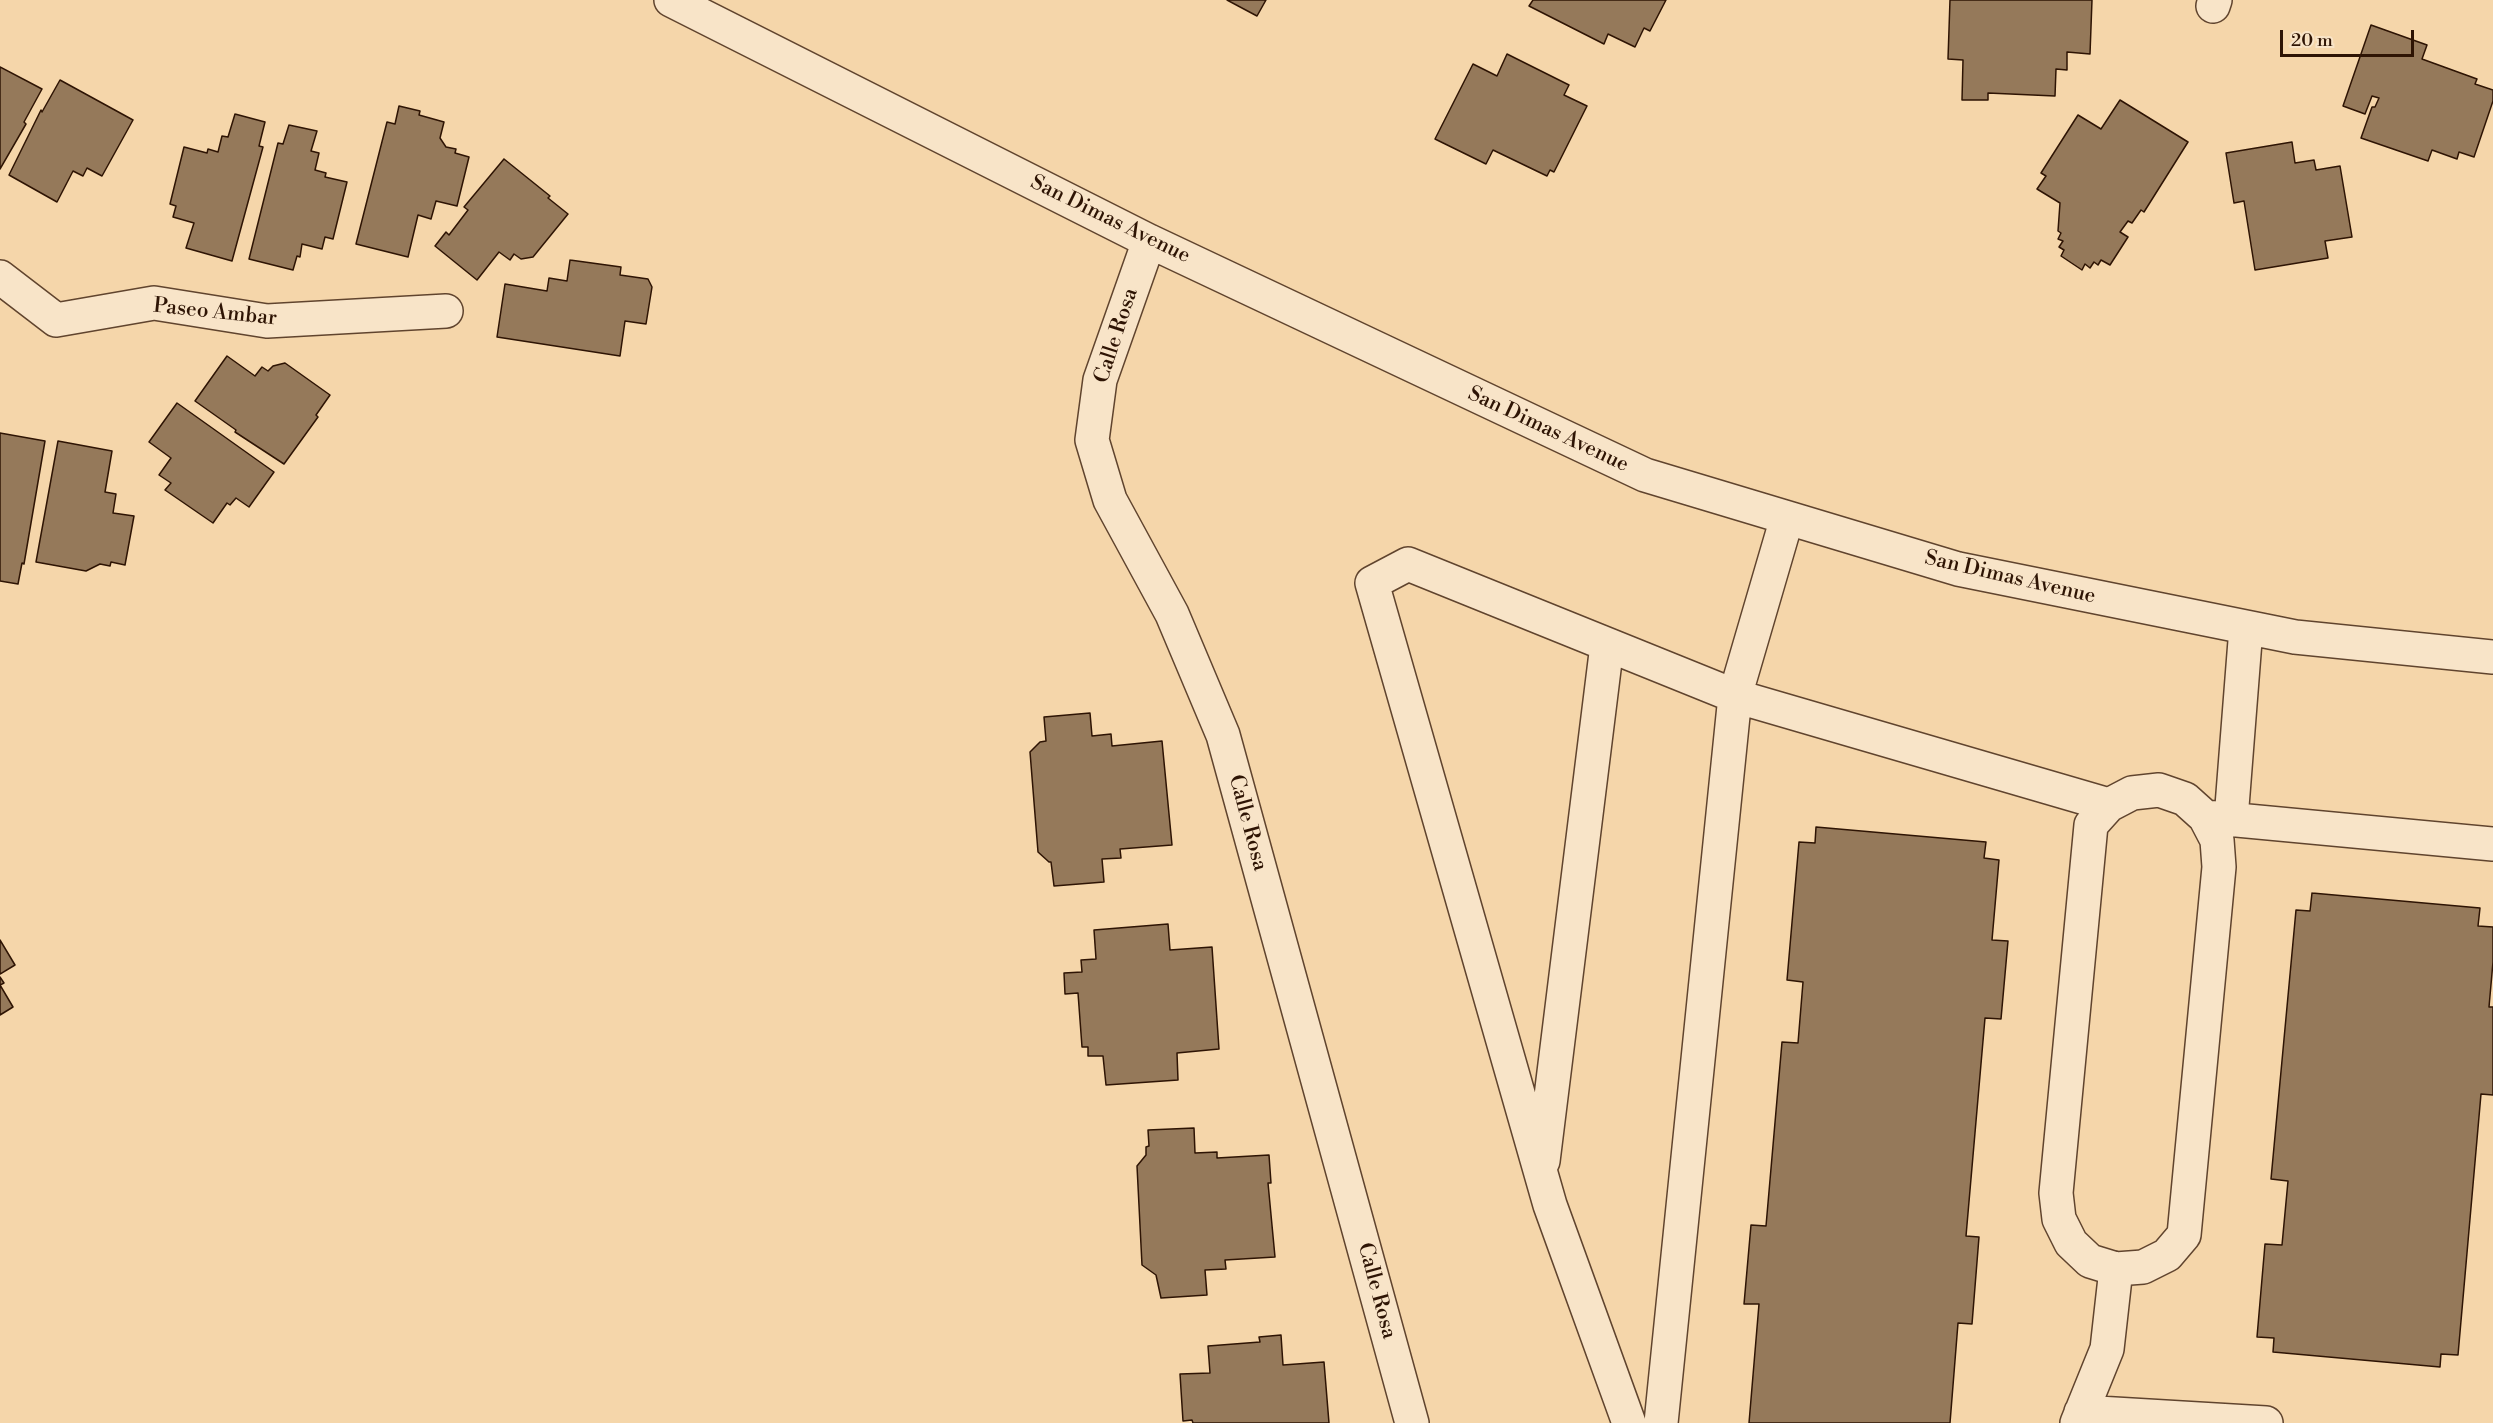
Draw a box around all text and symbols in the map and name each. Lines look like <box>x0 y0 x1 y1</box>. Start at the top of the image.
scale bar <box>2283 18 2416 56</box>
text: 20 m <box>2291 29 2333 52</box>
street label: San Dimas Avenue <box>1026 170 1194 270</box>
street label: Calle Rosa <box>1090 285 1144 387</box>
street label: Paseo Ambar <box>152 294 278 332</box>
street label: San Dimas Avenue <box>1464 382 1632 478</box>
street label: San Dimas Avenue <box>1922 546 2098 610</box>
street label: Calle Rosa <box>1222 772 1272 874</box>
street label: Calle Rosa <box>1351 1240 1401 1342</box>

